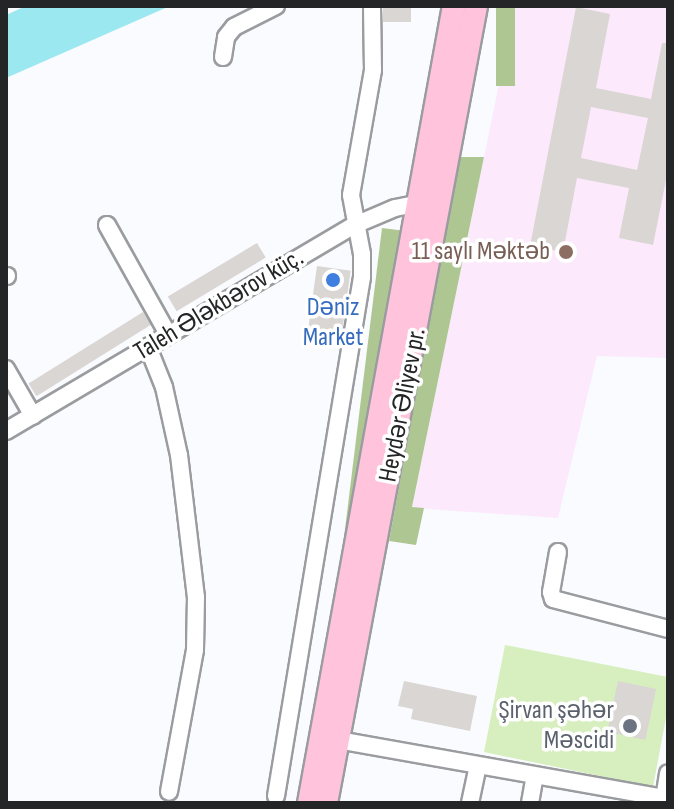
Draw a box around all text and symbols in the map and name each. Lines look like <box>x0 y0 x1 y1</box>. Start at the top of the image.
place label: 11 saylı Məktəb <box>412 236 550 268</box>
street label: Taleh Ələkbərov küç. <box>129 242 309 368</box>
marker: 11 saylı Məktəb <box>557 243 575 261</box>
marker: Dəniz Market <box>324 271 342 289</box>
place label: Dəniz Market <box>303 292 363 354</box>
street label: Heydər Əliyev pr. <box>373 325 433 485</box>
place label: Şirvan şəhər Məscidi <box>499 695 614 756</box>
marker: Şirvan şəhər Məscidi <box>621 717 639 735</box>

